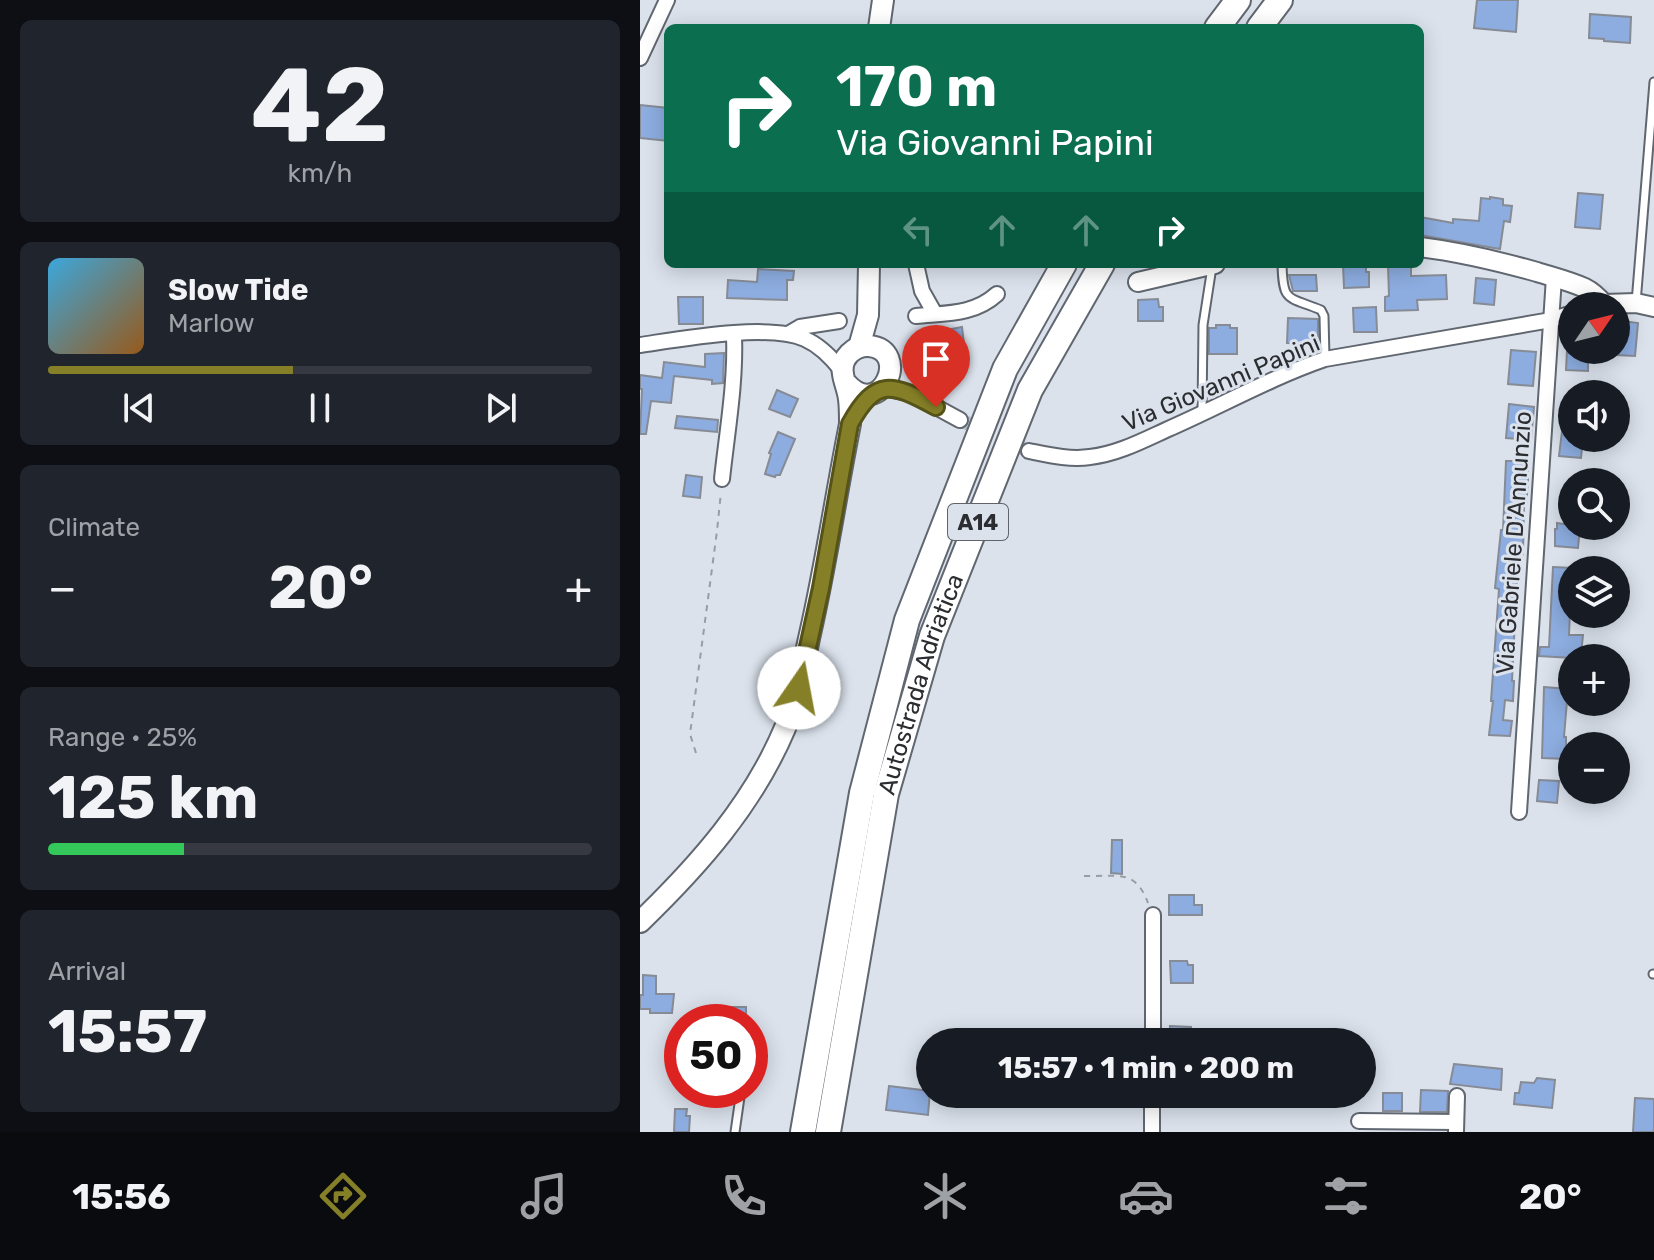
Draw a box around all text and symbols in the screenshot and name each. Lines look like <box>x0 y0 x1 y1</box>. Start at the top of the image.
text: 42 <box>251 44 389 167</box>
text: 170 m <box>836 54 997 120</box>
icon: right <box>704 56 808 160</box>
text: Via Giovanni Papini <box>836 121 1154 164</box>
text: km/h <box>288 158 352 189</box>
icon: left <box>896 208 940 252</box>
icon: ahead <box>980 208 1024 252</box>
icon: ahead <box>1064 208 1108 252</box>
icon: right <box>1148 208 1192 252</box>
text: Slow Tide <box>168 272 308 308</box>
north arrow <box>1558 292 1630 364</box>
map controls <box>1558 292 1630 804</box>
text: Marlow <box>168 308 255 339</box>
pin <box>902 325 970 407</box>
street label: Via Giovanni Papini <box>1118 329 1324 437</box>
icon: arrive <box>914 337 958 381</box>
button: sound <box>1558 380 1630 452</box>
icon: previous <box>117 386 161 430</box>
icon: pause <box>298 386 342 430</box>
icon: next <box>479 386 523 430</box>
street label: Via Gabriele D'Annunzio <box>1491 410 1537 676</box>
button: search <box>1558 468 1630 540</box>
road number: A14 <box>948 504 1008 540</box>
text: Climate <box>48 512 140 543</box>
text: 20° <box>268 552 373 623</box>
button: layers <box>1558 556 1630 628</box>
text: − <box>48 562 77 614</box>
text: + <box>565 562 592 614</box>
street label: Autostrada Adriatica <box>873 570 969 798</box>
button: + <box>1558 644 1630 716</box>
position arrow <box>757 646 841 730</box>
text: Range · 25% <box>48 722 197 753</box>
button: − <box>1558 732 1630 804</box>
text: 125 km <box>48 762 258 833</box>
text: Arrival <box>48 956 126 987</box>
text: 15:57 <box>48 996 207 1067</box>
speed limit sign: 50 <box>664 1004 768 1108</box>
text: 15:57 · 1 min · 200 m <box>998 1050 1294 1086</box>
icon: directions <box>315 1168 371 1224</box>
icon: music <box>516 1168 572 1224</box>
icon: phone <box>716 1168 772 1224</box>
icon: climate <box>917 1168 973 1224</box>
icon: car <box>1118 1168 1174 1224</box>
icon: filters <box>1318 1168 1374 1224</box>
text: 15:56 <box>72 1175 171 1218</box>
text: 20° <box>1519 1175 1582 1218</box>

